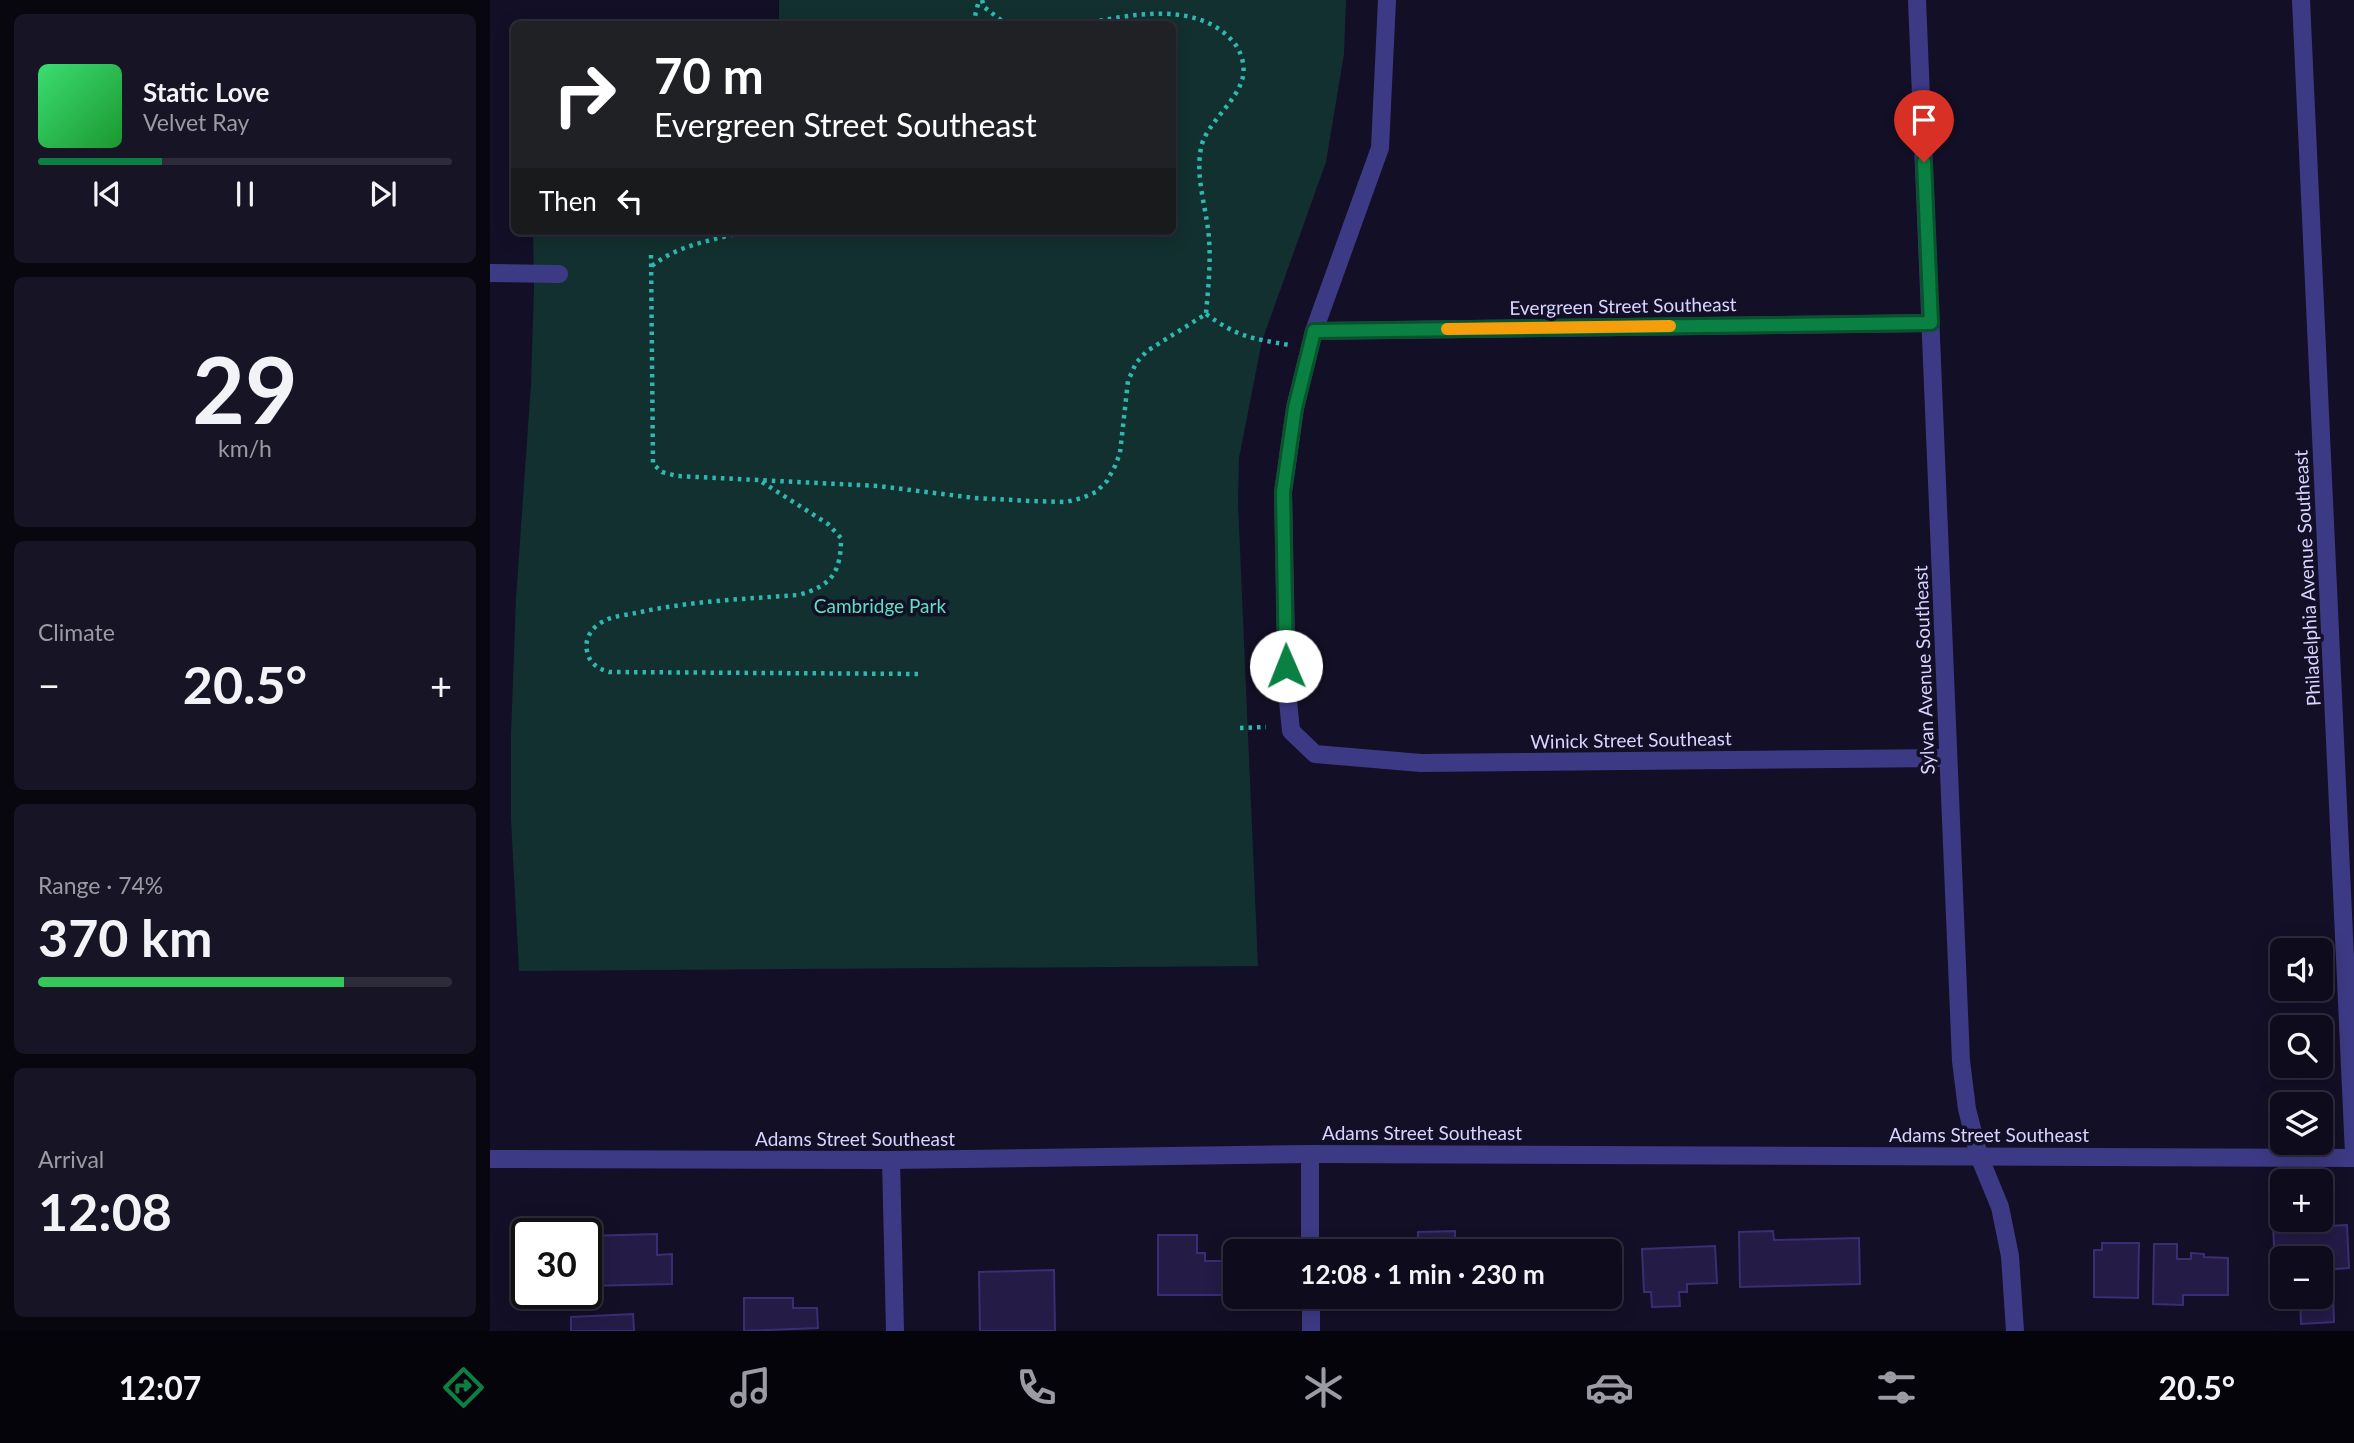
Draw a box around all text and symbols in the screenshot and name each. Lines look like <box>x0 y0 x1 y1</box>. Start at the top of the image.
text: 70 m <box>654 46 764 104</box>
icon: right <box>539 49 630 140</box>
text: Static Love <box>143 76 270 108</box>
pin <box>1894 90 1954 162</box>
icon: arrive <box>1905 101 1943 139</box>
text: Evergreen Street Southeast <box>654 105 1037 144</box>
text: Velvet Ray <box>143 108 249 136</box>
icon: previous <box>88 175 126 213</box>
icon: pause <box>226 175 264 213</box>
icon: next <box>364 175 402 213</box>
icon: left <box>611 182 649 220</box>
text: Then <box>539 185 597 217</box>
street label: Evergreen Street Southeast <box>1509 292 1737 319</box>
text: 29 <box>192 334 298 443</box>
text: km/h <box>218 434 272 462</box>
street label: Philadelphia Avenue Southeast <box>2288 449 2325 707</box>
street label: Sylvan Avenue Southeast <box>1908 565 1939 775</box>
park label: Cambridge Park <box>814 594 946 617</box>
text: Climate <box>38 618 115 646</box>
position arrow <box>1249 629 1323 703</box>
text: 20.5° <box>183 653 307 715</box>
text: − <box>38 662 60 708</box>
text: + <box>430 662 452 708</box>
street label: Winick Street Southeast <box>1530 726 1732 753</box>
text: Range · 74% <box>38 871 163 899</box>
text: 370 km <box>38 906 212 968</box>
map controls <box>2270 938 2333 1309</box>
button: sound <box>2270 938 2333 1001</box>
button: search <box>2270 1015 2333 1078</box>
button: layers <box>2270 1092 2333 1155</box>
street label: Adams Street Southeast <box>1322 1121 1522 1144</box>
street label: Adams Street Southeast <box>1889 1123 2089 1146</box>
street label: Adams Street Southeast <box>755 1127 955 1150</box>
text: Arrival <box>38 1145 104 1173</box>
button: + <box>2270 1169 2333 1232</box>
text: 12:08 <box>38 1180 172 1242</box>
speed limit sign: 30 <box>511 1218 602 1309</box>
button: − <box>2270 1246 2333 1309</box>
text: 12:08 · 1 min · 230 m <box>1300 1258 1545 1290</box>
icon: directions <box>439 1363 488 1412</box>
icon: music <box>726 1363 775 1412</box>
icon: phone <box>1012 1363 1061 1412</box>
icon: climate <box>1299 1363 1348 1412</box>
icon: car <box>1585 1363 1634 1412</box>
icon: filters <box>1872 1363 1921 1412</box>
text: 12:07 <box>119 1368 201 1407</box>
text: 20.5° <box>2159 1368 2235 1407</box>

